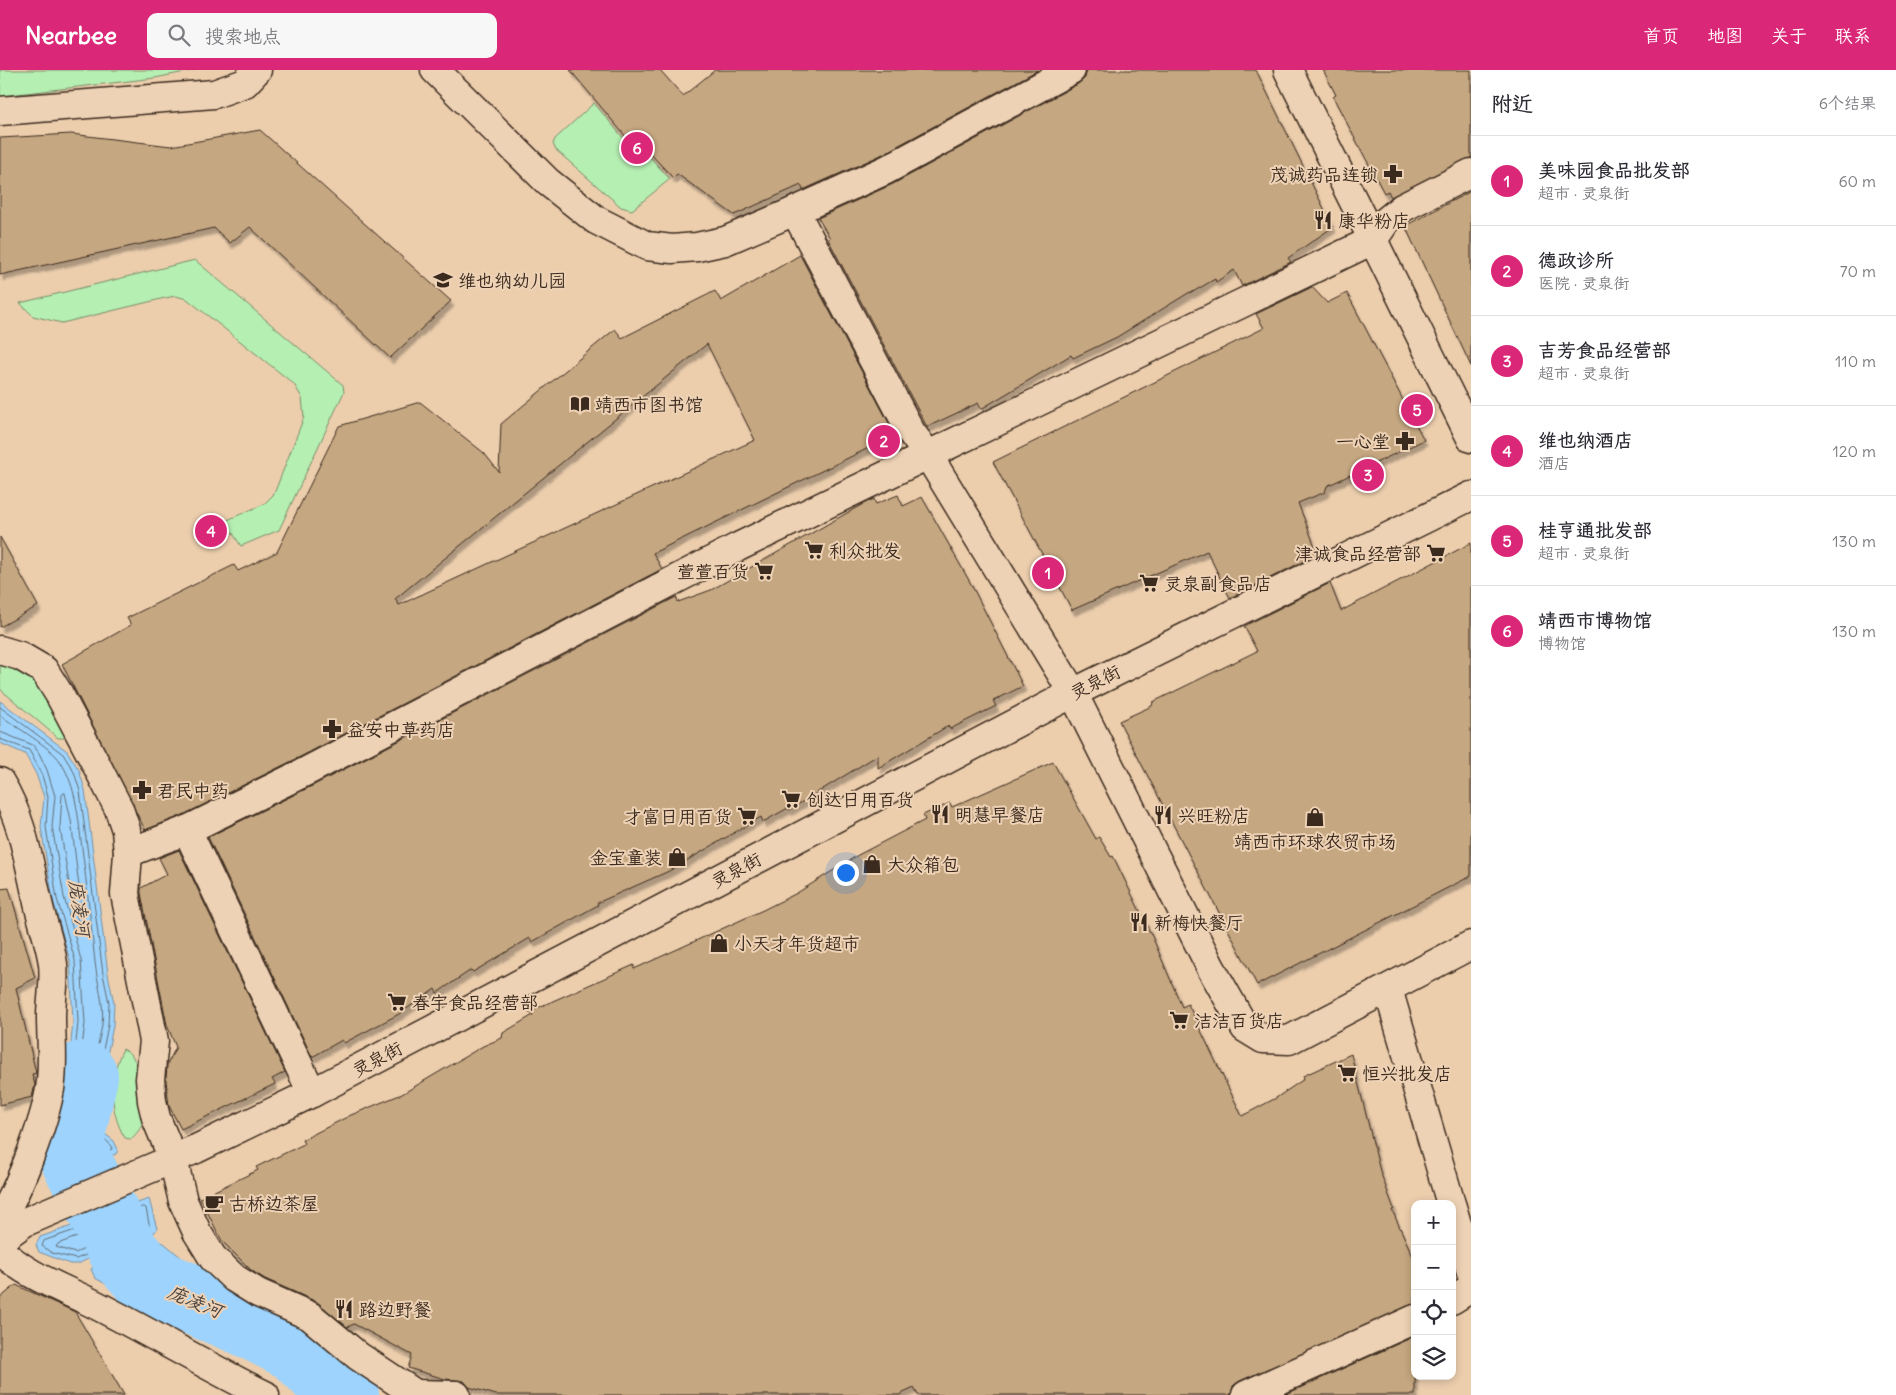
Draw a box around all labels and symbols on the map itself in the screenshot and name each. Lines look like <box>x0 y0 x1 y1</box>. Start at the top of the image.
pin: 6 <box>621 129 653 167</box>
place label: 茂诚药品连锁 <box>1270 163 1378 186</box>
pharmacy icon: 茂诚药品连锁 <box>1382 163 1404 185</box>
restaurant icon: 康华粉店 <box>1312 209 1334 231</box>
place label: 康华粉店 <box>1338 209 1410 232</box>
school or university icon: 维也纳幼儿园 <box>432 269 454 291</box>
place label: 维也纳幼儿园 <box>458 269 566 292</box>
pin: 5 <box>1401 391 1433 429</box>
library icon: 靖西市图书馆 <box>569 393 591 415</box>
place label: 靖西市图书馆 <box>595 393 703 416</box>
pin: 2 <box>868 422 900 460</box>
place label: 一心堂 <box>1336 430 1390 453</box>
pharmacy icon: 一心堂 <box>1394 430 1416 452</box>
pin: 3 <box>1352 456 1384 494</box>
pin: 4 <box>195 512 227 550</box>
supermarket icon: 利众批发 <box>803 539 825 561</box>
place label: 利众批发 <box>829 539 901 562</box>
place label: 津诚食品经营部 <box>1295 542 1421 565</box>
supermarket icon: 津诚食品经营部 <box>1425 542 1447 564</box>
pin: 1 <box>1032 554 1064 592</box>
place label: 萱萱百货 <box>677 560 749 583</box>
supermarket icon: 萱萱百货 <box>753 560 775 582</box>
supermarket icon: 灵泉副食品店 <box>1138 572 1160 594</box>
place label: 灵泉副食品店 <box>1164 572 1272 595</box>
street label: 灵泉街 <box>1066 659 1124 705</box>
pharmacy icon: 益安中草药店 <box>321 718 343 740</box>
place label: 益安中草药店 <box>347 718 455 741</box>
pharmacy icon: 君民中药 <box>131 779 153 801</box>
place label: 君民中药 <box>157 779 229 802</box>
supermarket icon: 创达日用百货 <box>780 788 802 810</box>
place label: 创达日用百货 <box>806 788 914 811</box>
restaurant icon: 明慧早餐店 <box>929 803 951 825</box>
place label: 明慧早餐店 <box>955 803 1045 826</box>
restaurant icon: 兴旺粉店 <box>1152 804 1174 826</box>
place label: 兴旺粉店 <box>1178 804 1250 827</box>
place label: 才富日用百货 <box>624 805 732 828</box>
supermarket icon: 才富日用百货 <box>736 805 758 827</box>
shop icon: 靖西市环球农贸市场 <box>1304 806 1326 828</box>
place label: 靖西市环球农贸市场 <box>1234 830 1396 853</box>
place label: 金宝童装 <box>590 846 662 869</box>
shop icon: 金宝童装 <box>666 846 688 868</box>
street label: 灵泉街 <box>707 847 765 893</box>
shop icon: 大众箱包 <box>861 853 883 875</box>
place label: 大众箱包 <box>887 853 959 876</box>
your location <box>833 860 859 886</box>
water label: 庞凌河 <box>64 878 96 941</box>
restaurant icon: 新梅快餐厅 <box>1128 911 1150 933</box>
place label: 新梅快餐厅 <box>1154 911 1244 934</box>
shop icon: 小天才年货超市 <box>708 932 730 954</box>
place label: 小天才年货超市 <box>734 932 860 955</box>
supermarket icon: 春宇食品经营部 <box>386 991 408 1013</box>
place label: 春宇食品经营部 <box>412 991 538 1014</box>
supermarket icon: 洁洁百货店 <box>1168 1009 1190 1031</box>
place label: 洁洁百货店 <box>1194 1009 1284 1032</box>
street label: 灵泉街 <box>348 1036 406 1082</box>
supermarket icon: 恒兴批发店 <box>1336 1062 1358 1084</box>
place label: 恒兴批发店 <box>1362 1062 1452 1085</box>
cafe icon: 古桥边茶屋 <box>203 1192 225 1214</box>
place label: 古桥边茶屋 <box>229 1192 319 1215</box>
water label: 庞凌河 <box>164 1279 229 1324</box>
restaurant icon: 路边野餐 <box>333 1298 355 1320</box>
place label: 路边野餐 <box>359 1298 431 1321</box>

